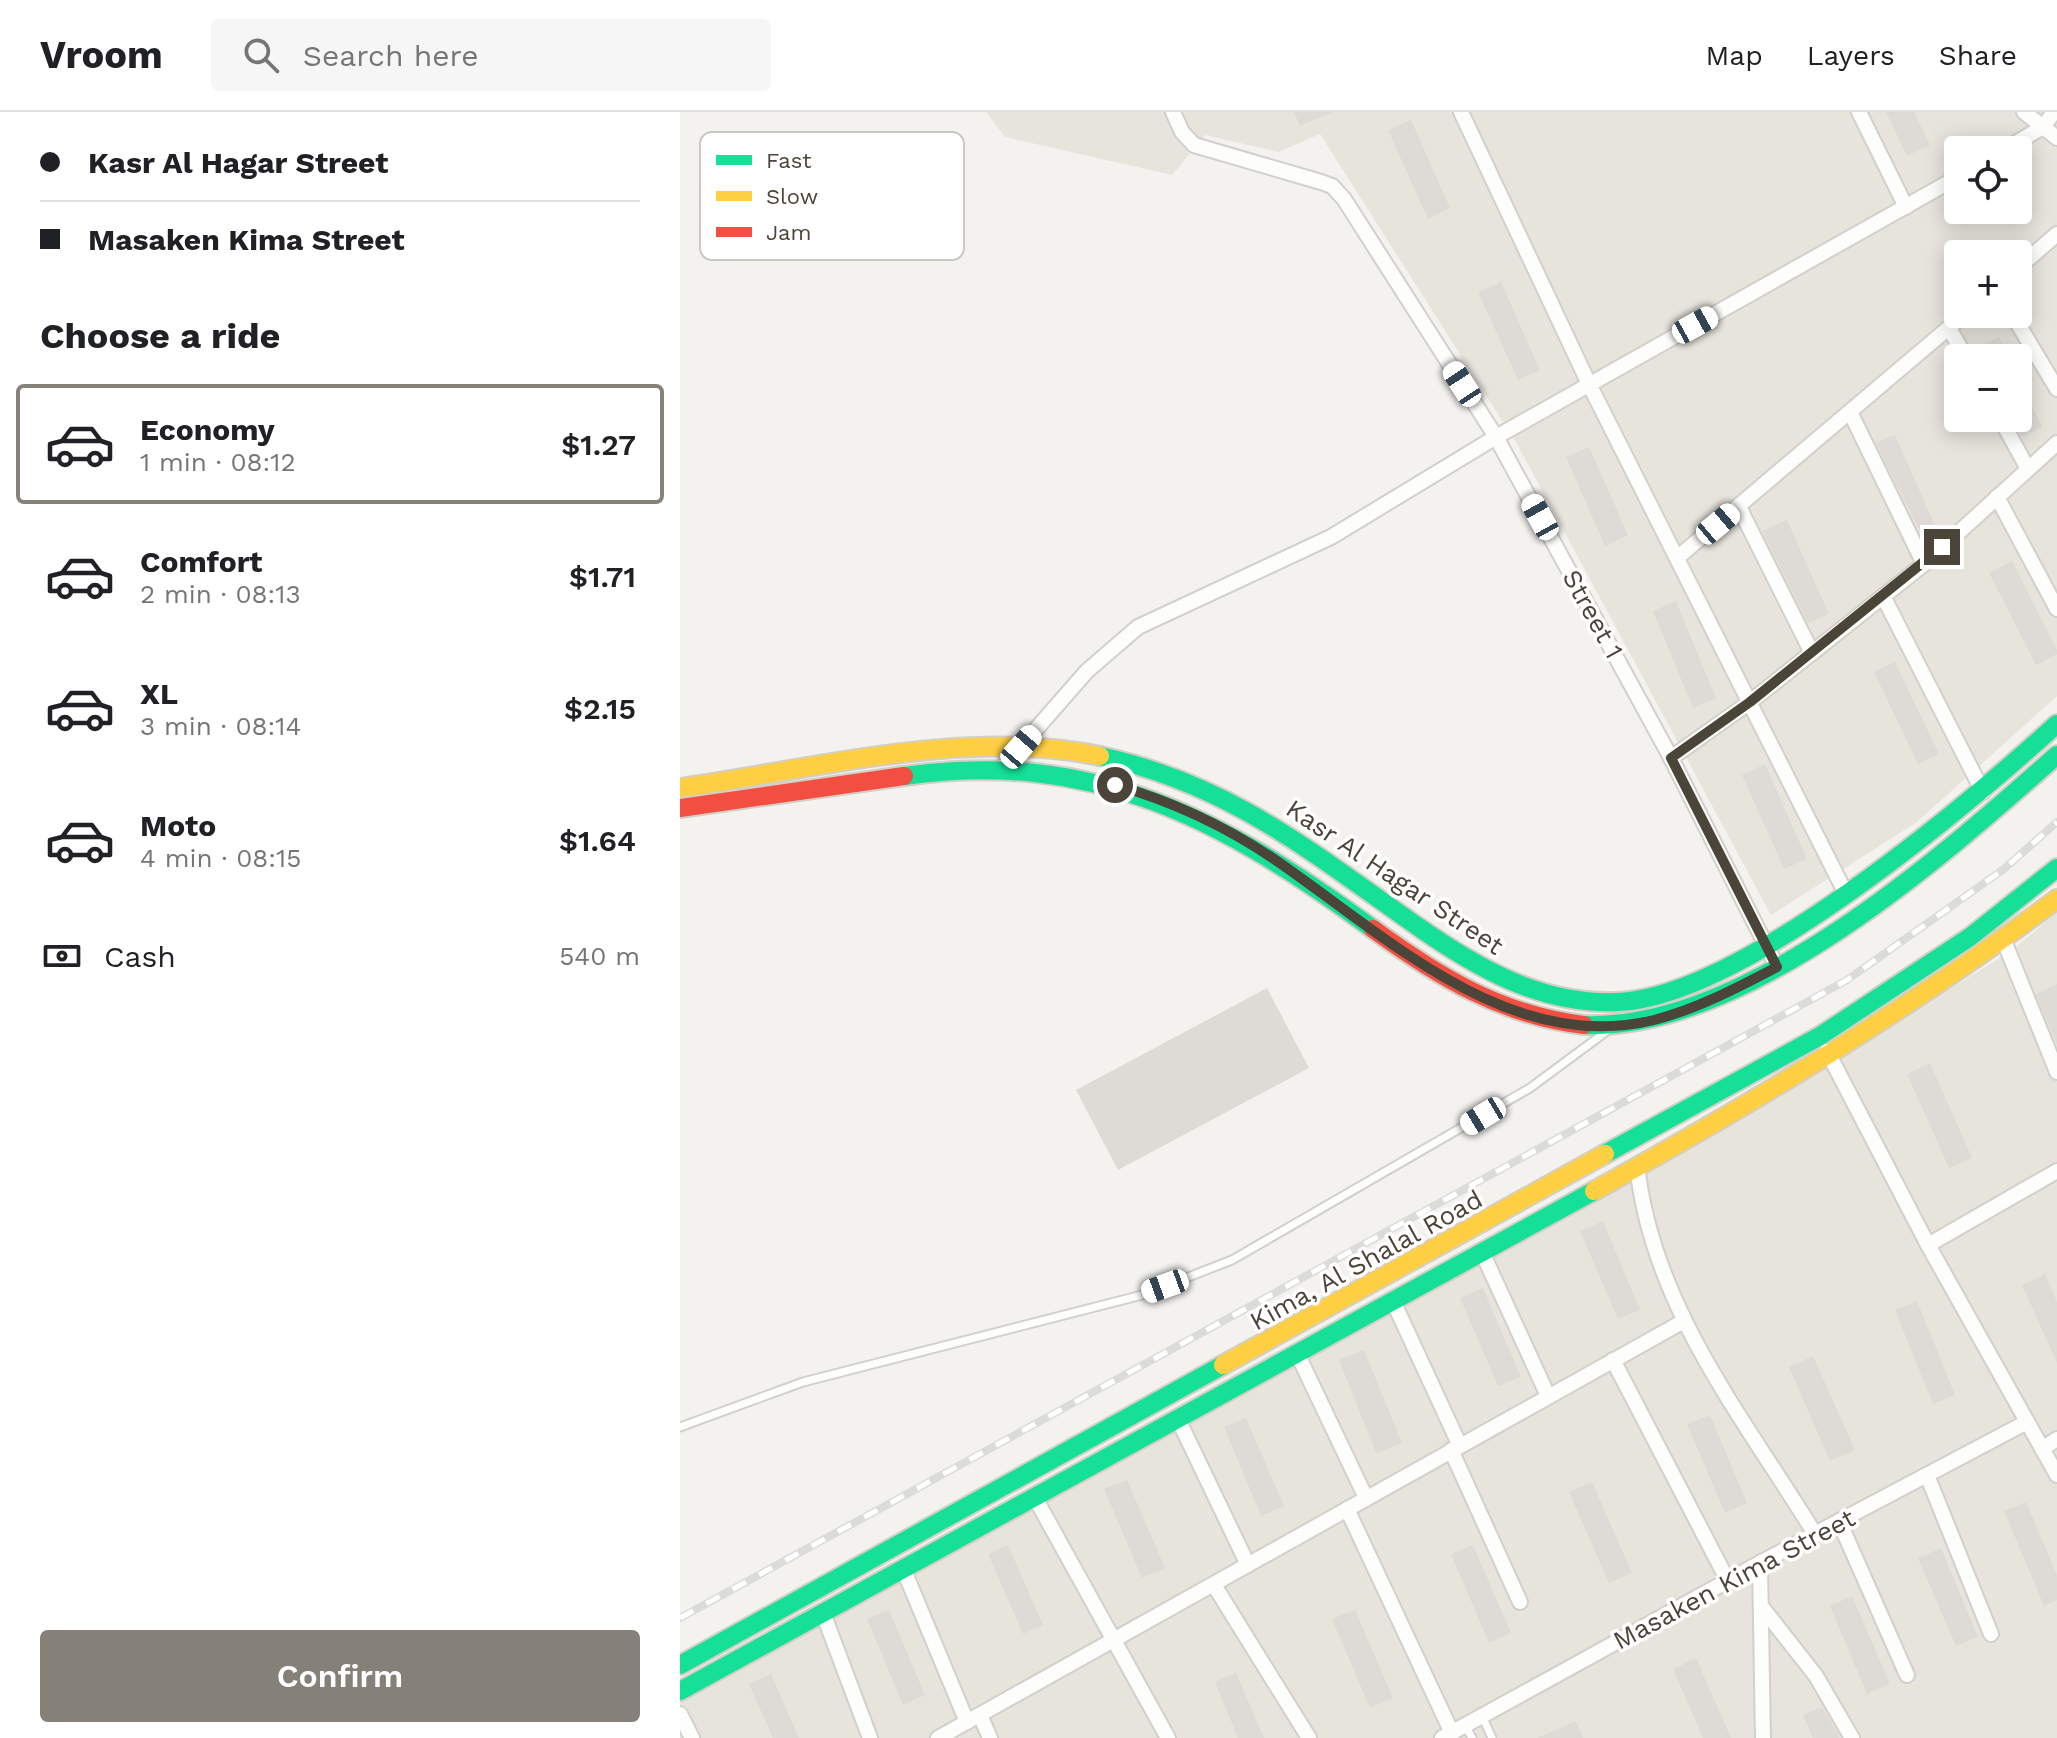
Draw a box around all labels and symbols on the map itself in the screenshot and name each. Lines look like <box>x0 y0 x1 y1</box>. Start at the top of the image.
legend <box>700 132 964 260</box>
text: Fast <box>766 148 812 173</box>
text: Slow <box>766 184 818 209</box>
text: Jam <box>766 220 811 245</box>
car <box>1668 303 1722 347</box>
car <box>1439 357 1485 411</box>
car <box>1518 490 1562 544</box>
car <box>1692 499 1744 549</box>
route end <box>1924 529 1960 565</box>
street label: Street 1 <box>1556 564 1630 664</box>
car <box>996 721 1046 773</box>
route start <box>1097 767 1133 803</box>
street label: Kasr Al Hagar Street <box>1281 793 1509 961</box>
car <box>1456 1093 1510 1139</box>
street label: Kima, Al Shalal Road <box>1245 1184 1487 1336</box>
car <box>1138 1267 1192 1305</box>
street label: Masaken Kima Street <box>1608 1502 1860 1655</box>

